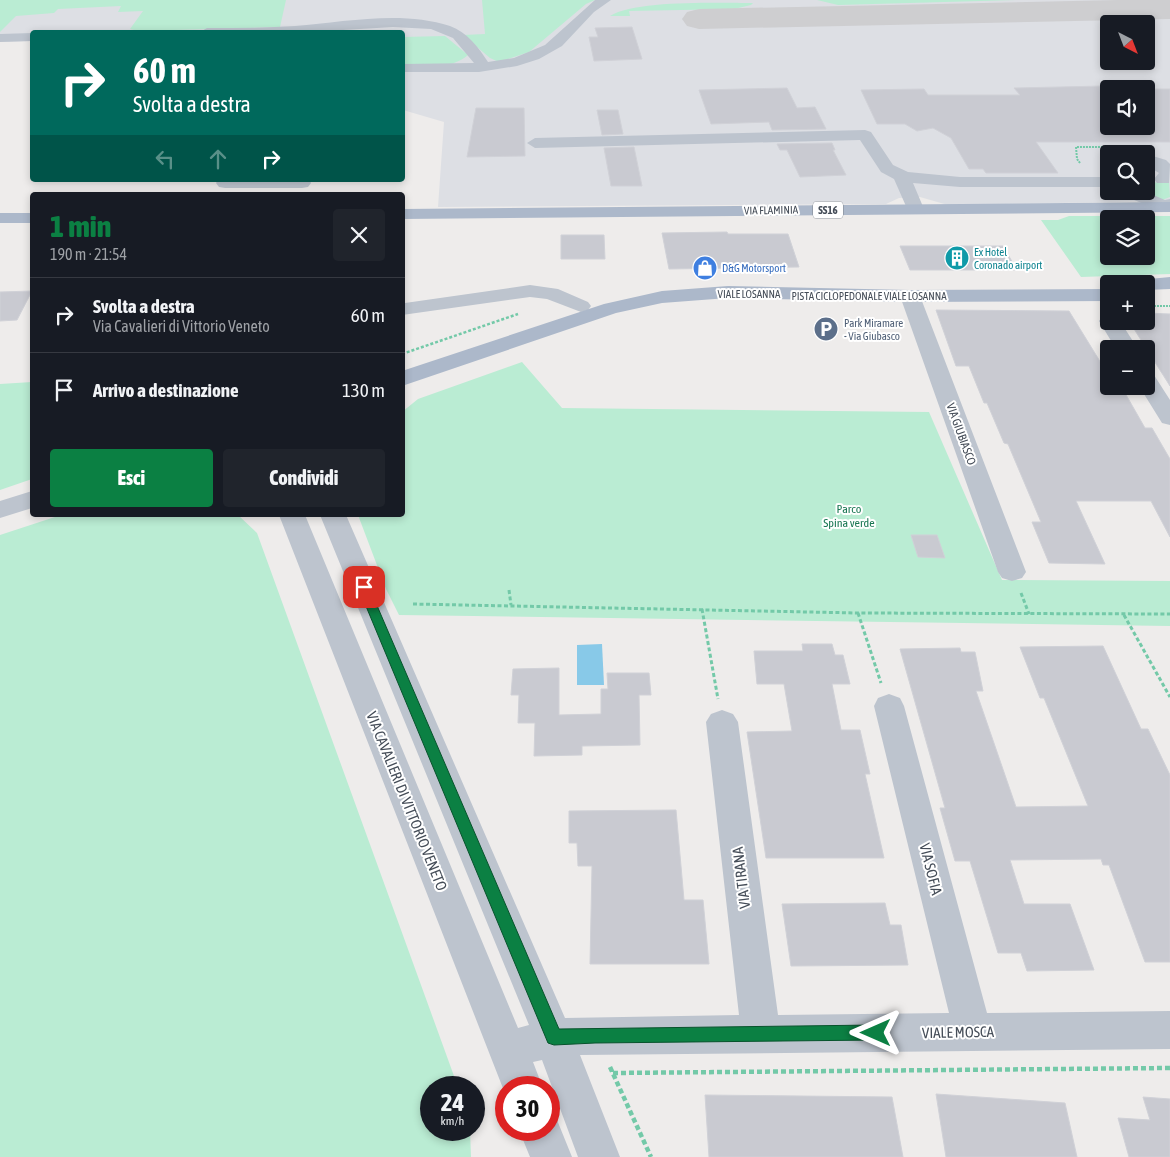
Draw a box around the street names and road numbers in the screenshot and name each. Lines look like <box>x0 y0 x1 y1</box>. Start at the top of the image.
road number: SS16 <box>813 202 843 218</box>
street label: VIA FLAMINIA <box>744 204 799 216</box>
street label: VIALE LOSANNA <box>718 288 781 300</box>
street label: PISTA CICLOPEDONALE VIALE LOSANNA <box>791 290 947 302</box>
street label: VIA GIUBIASCO <box>943 401 979 467</box>
street label: VIA CAVALIERI DI VITTORIO VENETO <box>363 709 451 893</box>
street label: VIA SOFIA <box>916 841 946 897</box>
street label: VIA TIRANA <box>729 846 753 910</box>
street label: VIALE MOSCA <box>922 1023 995 1041</box>

